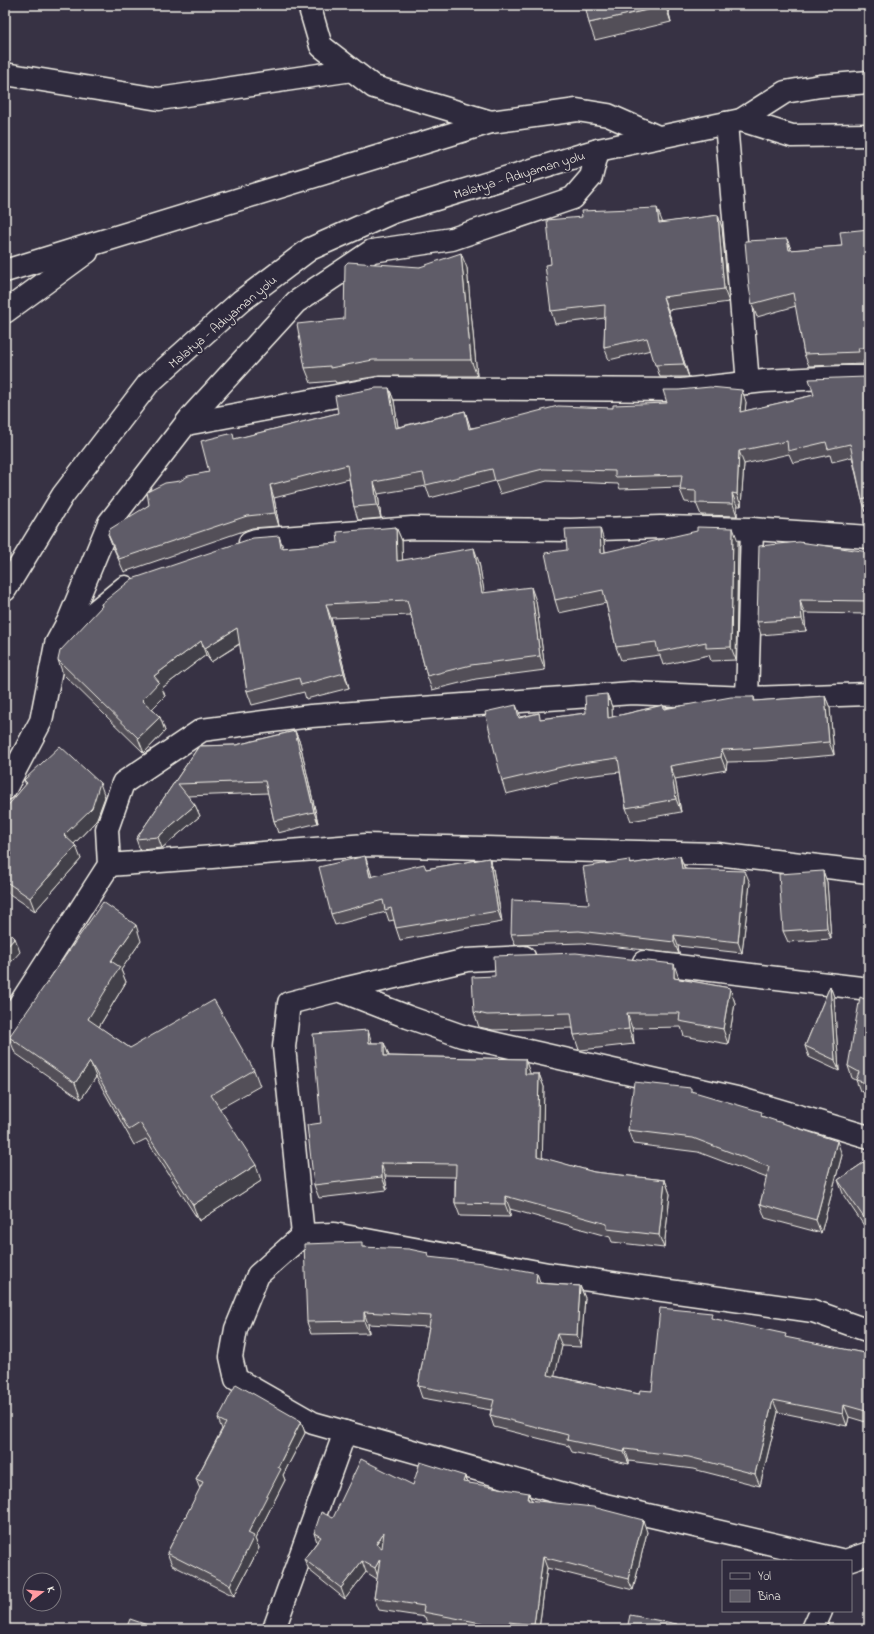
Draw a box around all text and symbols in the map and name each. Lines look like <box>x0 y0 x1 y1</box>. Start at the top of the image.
street label: Malatya - Adıyaman yolu <box>451 146 588 205</box>
street label: Malatya - Adıyaman yolu <box>165 271 282 374</box>
legend <box>722 1560 852 1612</box>
text: Yol <box>758 1568 771 1586</box>
north arrow <box>22 1572 62 1612</box>
text: K <box>42 1585 59 1595</box>
text: Bina <box>757 1588 781 1606</box>

